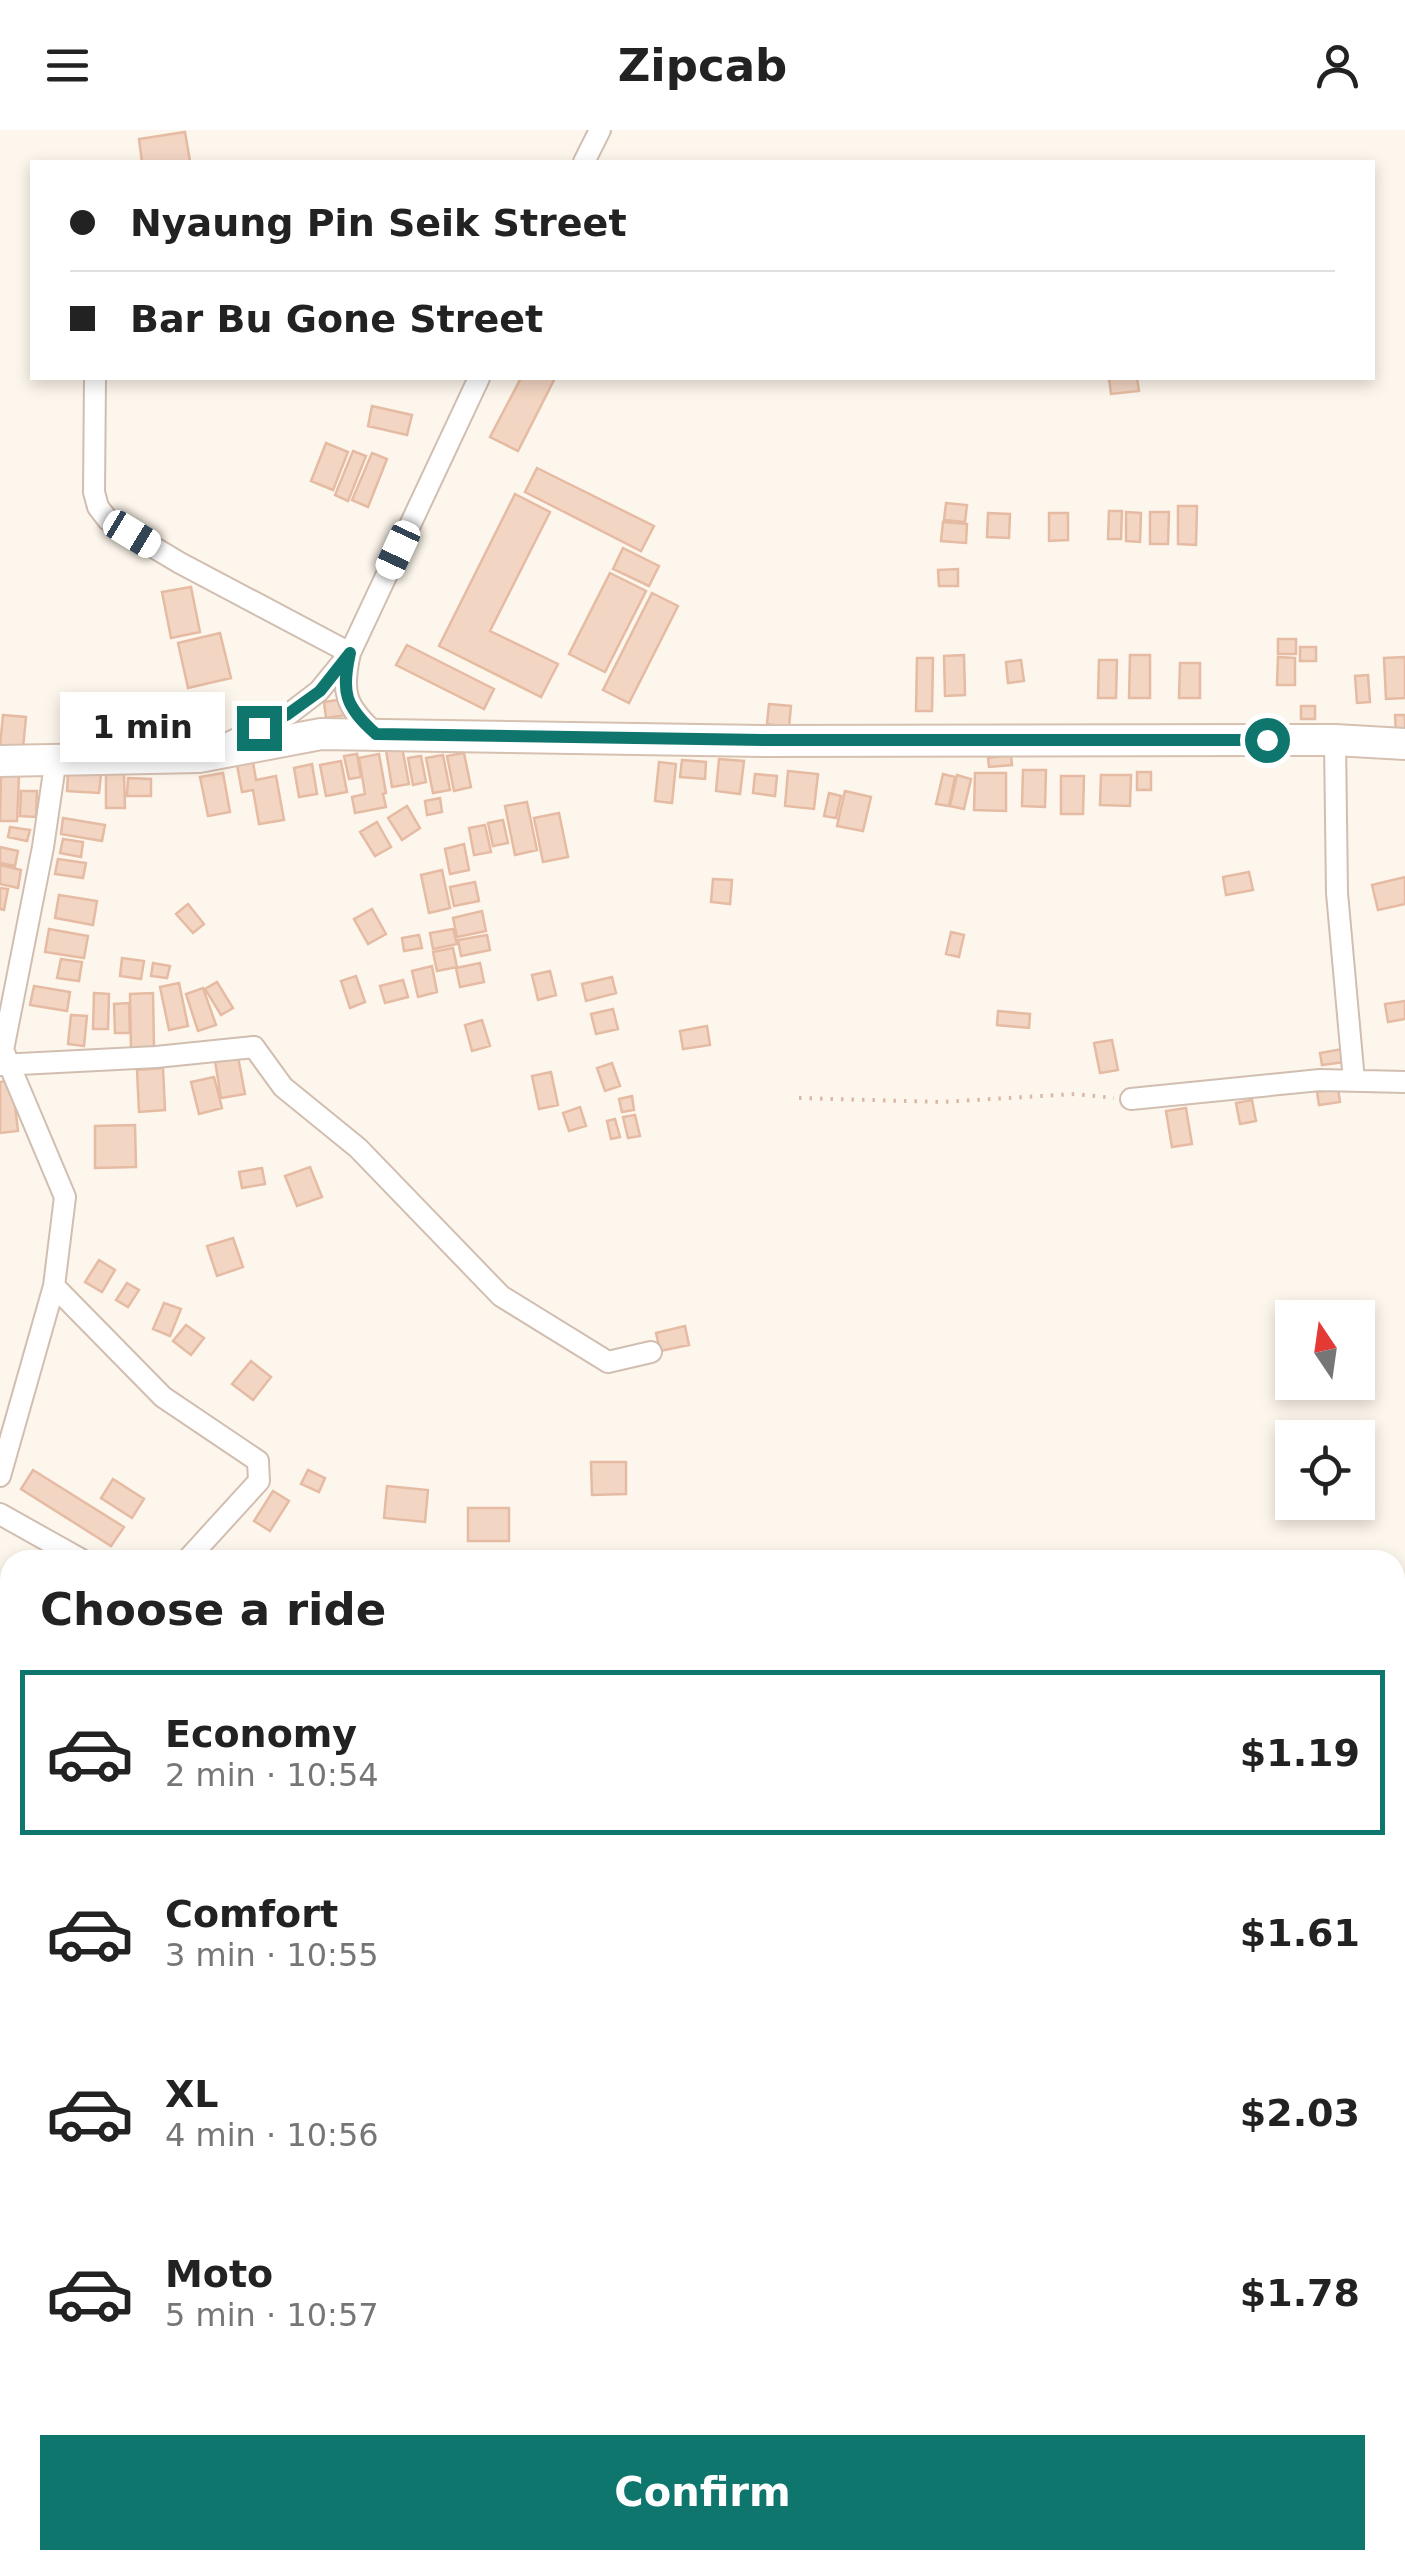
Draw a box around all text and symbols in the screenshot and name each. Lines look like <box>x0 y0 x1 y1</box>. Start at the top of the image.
icon: menu <box>40 38 95 93</box>
icon: person <box>1310 38 1365 93</box>
text: Zipcab <box>618 39 787 92</box>
text: Nyaung Pin Seik Street <box>130 201 627 245</box>
text: Bar Bu Gone Street <box>130 297 543 341</box>
car <box>99 506 165 562</box>
car <box>372 516 424 584</box>
callout: 1 min <box>59 693 224 763</box>
route end <box>237 706 282 751</box>
text: 1 min <box>92 708 193 746</box>
route start <box>1245 718 1290 763</box>
north arrow <box>1275 1300 1375 1400</box>
map controls <box>1275 1300 1375 1520</box>
button: locate <box>1275 1420 1375 1520</box>
text: Choose a ride <box>40 1583 386 1636</box>
icon: car <box>45 1708 135 1798</box>
text: Economy <box>165 1712 357 1756</box>
text: $1.19 <box>1240 1731 1360 1775</box>
text: 2 min · 10:54 <box>165 1756 379 1794</box>
icon: car <box>45 1888 135 1978</box>
text: Comfort <box>165 1892 338 1936</box>
text: $1.61 <box>1240 1911 1360 1955</box>
text: 3 min · 10:55 <box>165 1936 379 1974</box>
icon: car <box>45 2068 135 2158</box>
text: XL <box>165 2072 219 2116</box>
text: $2.03 <box>1240 2091 1360 2135</box>
text: 4 min · 10:56 <box>165 2116 379 2154</box>
icon: car <box>45 2248 135 2338</box>
text: Moto <box>165 2252 273 2296</box>
text: $1.78 <box>1240 2271 1360 2315</box>
text: 5 min · 10:57 <box>165 2296 379 2334</box>
button: Confirm <box>40 2435 1365 2550</box>

